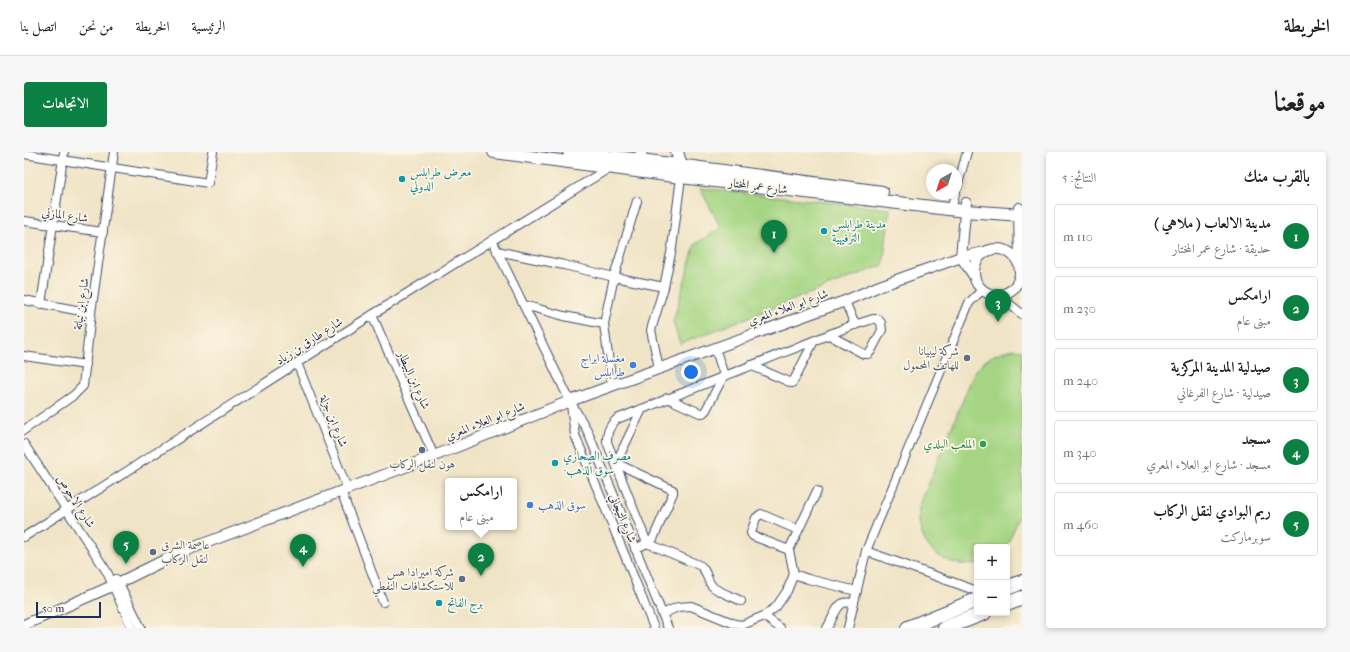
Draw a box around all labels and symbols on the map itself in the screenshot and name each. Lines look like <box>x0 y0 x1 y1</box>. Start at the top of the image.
north arrow <box>926 164 962 200</box>
place label: معرض طرابلس الدولي <box>410 165 471 196</box>
marker: معرض طرابلس الدولي <box>397 174 407 184</box>
street label: شارع عمر المختار <box>726 175 788 201</box>
street label: شارع المازني <box>40 205 89 229</box>
place label: مدينة طرابلس الترفيهية <box>832 217 886 246</box>
pin: 1 <box>761 220 787 253</box>
marker: مدينة طرابلس الترفيهية <box>819 226 829 236</box>
street label: شارع ابن نباتة <box>70 277 96 331</box>
street label: شارع ابو العلاء المعري <box>746 286 831 332</box>
pin: 3 <box>985 289 1011 322</box>
street label: شارع طارق بن زياد <box>273 314 347 371</box>
place label: شركة ليبيانا للهاتف المحمول <box>903 343 959 373</box>
street label: شارع ابن البيطار <box>391 348 433 413</box>
place label: مغسلة ابراج طرابلس <box>581 351 625 381</box>
marker: شركة ليبيانا للهاتف المحمول <box>962 353 972 363</box>
marker: مغسلة ابراج طرابلس <box>628 360 638 370</box>
your location <box>681 362 701 382</box>
street label: شارع ابن جزلة <box>313 392 351 451</box>
street label: شارع ابو العلاء المعري <box>443 399 528 447</box>
place label: الملعب البلدي <box>923 437 975 454</box>
marker: الملعب البلدي <box>978 439 988 449</box>
marker: هون لنقل الركاب <box>417 445 427 455</box>
place label: مصرف الصحاري -سوق الذهب <box>563 449 631 478</box>
place label: هون لنقل الركاب <box>389 457 455 473</box>
marker: مصرف الصحاري -سوق الذهب <box>550 458 560 468</box>
street label: شارع الاحوص <box>50 472 98 532</box>
street label: شارع التيجاني <box>603 491 640 546</box>
place label: سوق الذهب <box>538 498 586 513</box>
marker: سوق الذهب <box>525 500 535 510</box>
pin: 5 <box>113 531 139 564</box>
pin: 4 <box>290 534 316 567</box>
place label: عاصمة الشرق لنقل الركاب <box>161 538 210 568</box>
pin: 2 <box>468 543 494 576</box>
marker: عاصمة الشرق لنقل الركاب <box>148 547 158 557</box>
place label: شركة اميرادا هس للاستكشافات النفطي <box>372 564 454 598</box>
marker: شركة اميرادا هس للاستكشافات النفطي <box>457 574 467 584</box>
place label: برج الفاتح <box>447 596 483 614</box>
marker: برج الفاتح <box>434 598 444 608</box>
scale bar <box>36 600 101 619</box>

